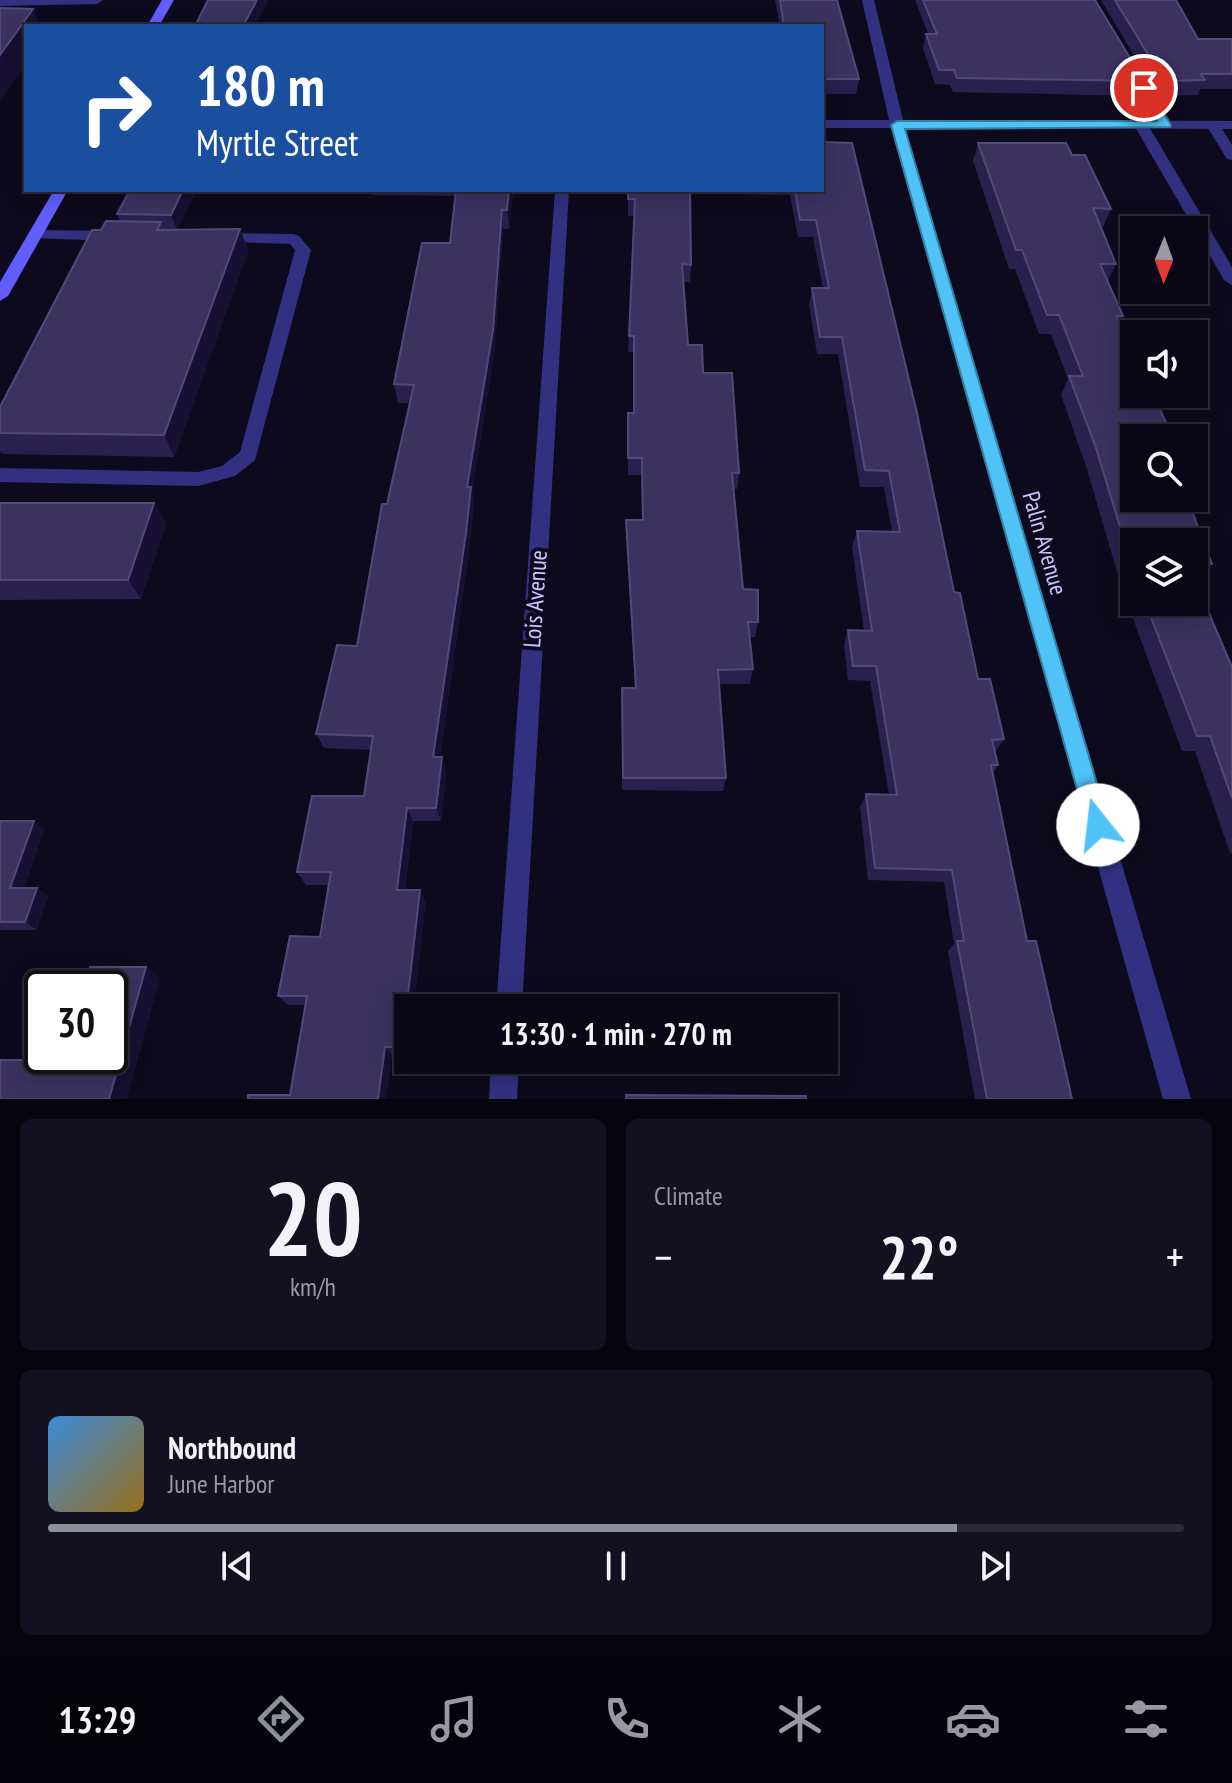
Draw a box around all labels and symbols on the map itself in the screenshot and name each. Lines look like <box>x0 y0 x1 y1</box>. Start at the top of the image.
pin <box>1110 54 1178 122</box>
north arrow <box>1120 216 1208 304</box>
street label: Palin Avenue <box>1015 488 1075 598</box>
street label: Lois Avenue <box>516 549 554 649</box>
position arrow <box>1056 783 1140 867</box>
speed limit sign: 30 <box>24 970 128 1074</box>

